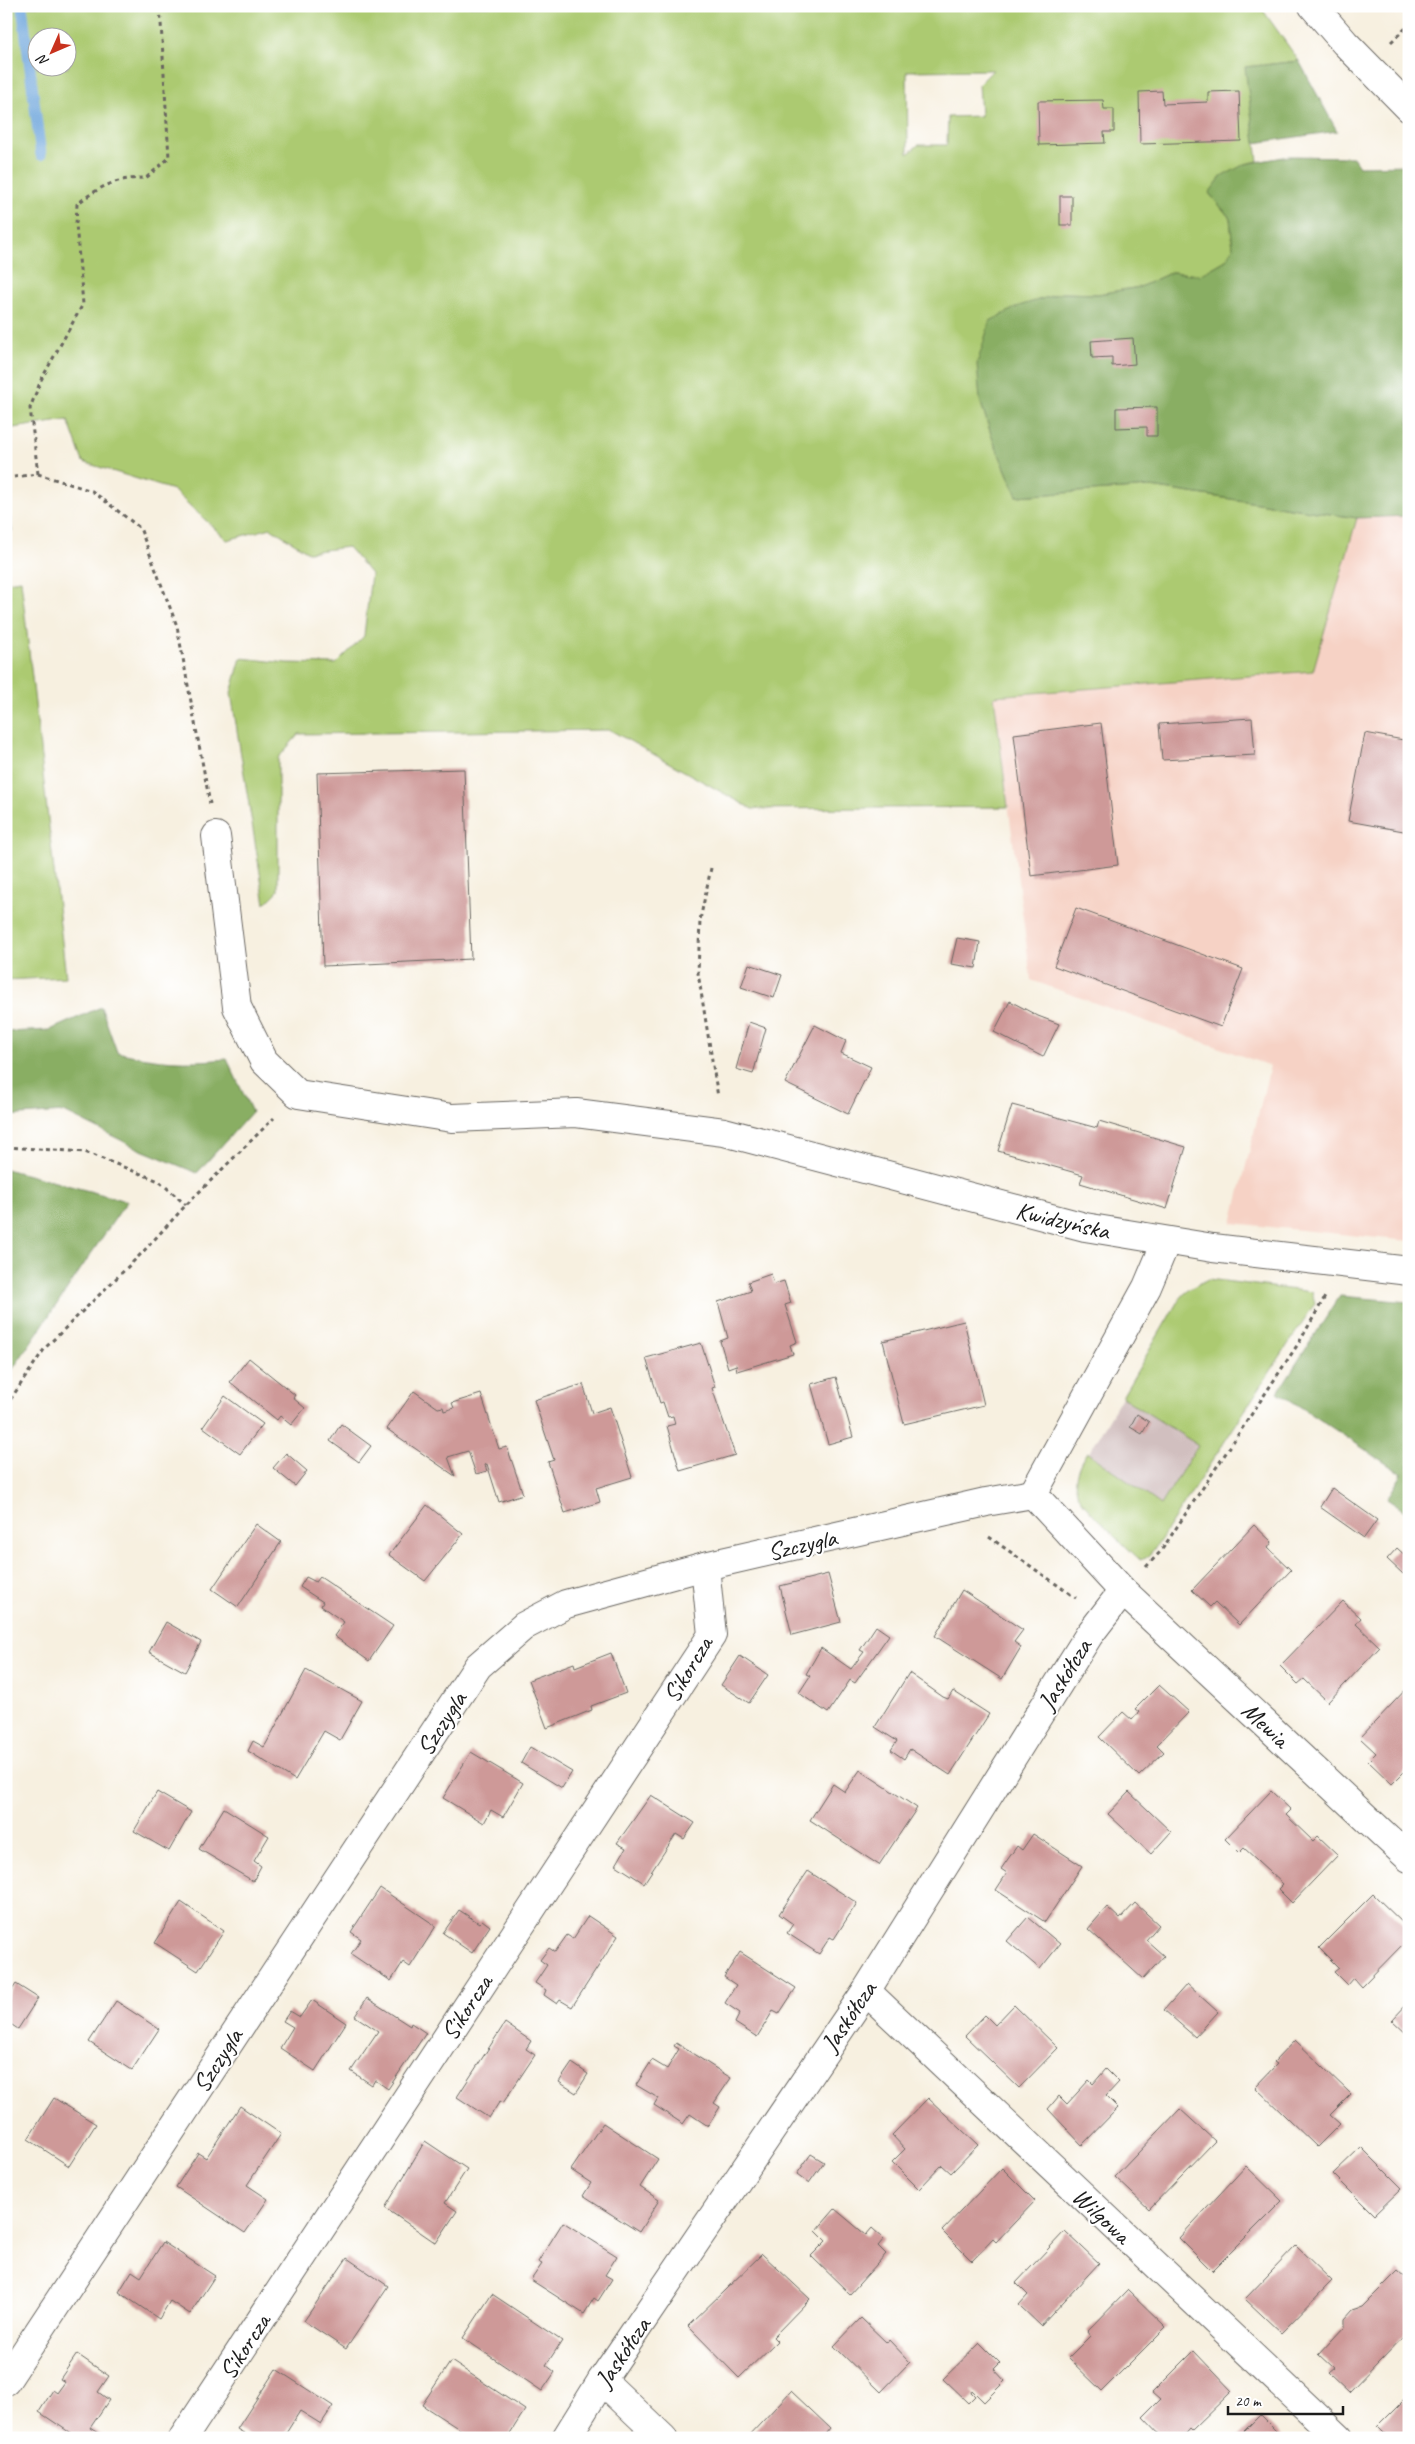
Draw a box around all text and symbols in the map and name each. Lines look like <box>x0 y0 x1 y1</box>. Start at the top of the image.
north arrow <box>28 28 78 78</box>
text: N <box>32 50 52 70</box>
street label: Kwidzyńska <box>1013 1195 1115 1248</box>
street label: Szczygla <box>765 1521 842 1568</box>
street label: Sikorcza <box>656 1628 721 1708</box>
street label: Jaskółcza <box>1030 1631 1100 1717</box>
street label: Szczygla <box>409 1684 475 1762</box>
street label: Mewia <box>1235 1695 1298 1757</box>
street label: Sikorcza <box>434 1966 501 2046</box>
street label: Jaskółcza <box>813 1974 885 2059</box>
street label: Szczygla <box>185 2021 251 2099</box>
street label: Wilgowa <box>1065 2181 1139 2253</box>
street label: Sikorcza <box>212 2305 279 2385</box>
street label: Jaskółcza <box>587 2310 659 2395</box>
scale bar <box>1228 2384 1342 2416</box>
text: 20 m <box>1235 2392 1262 2411</box>

